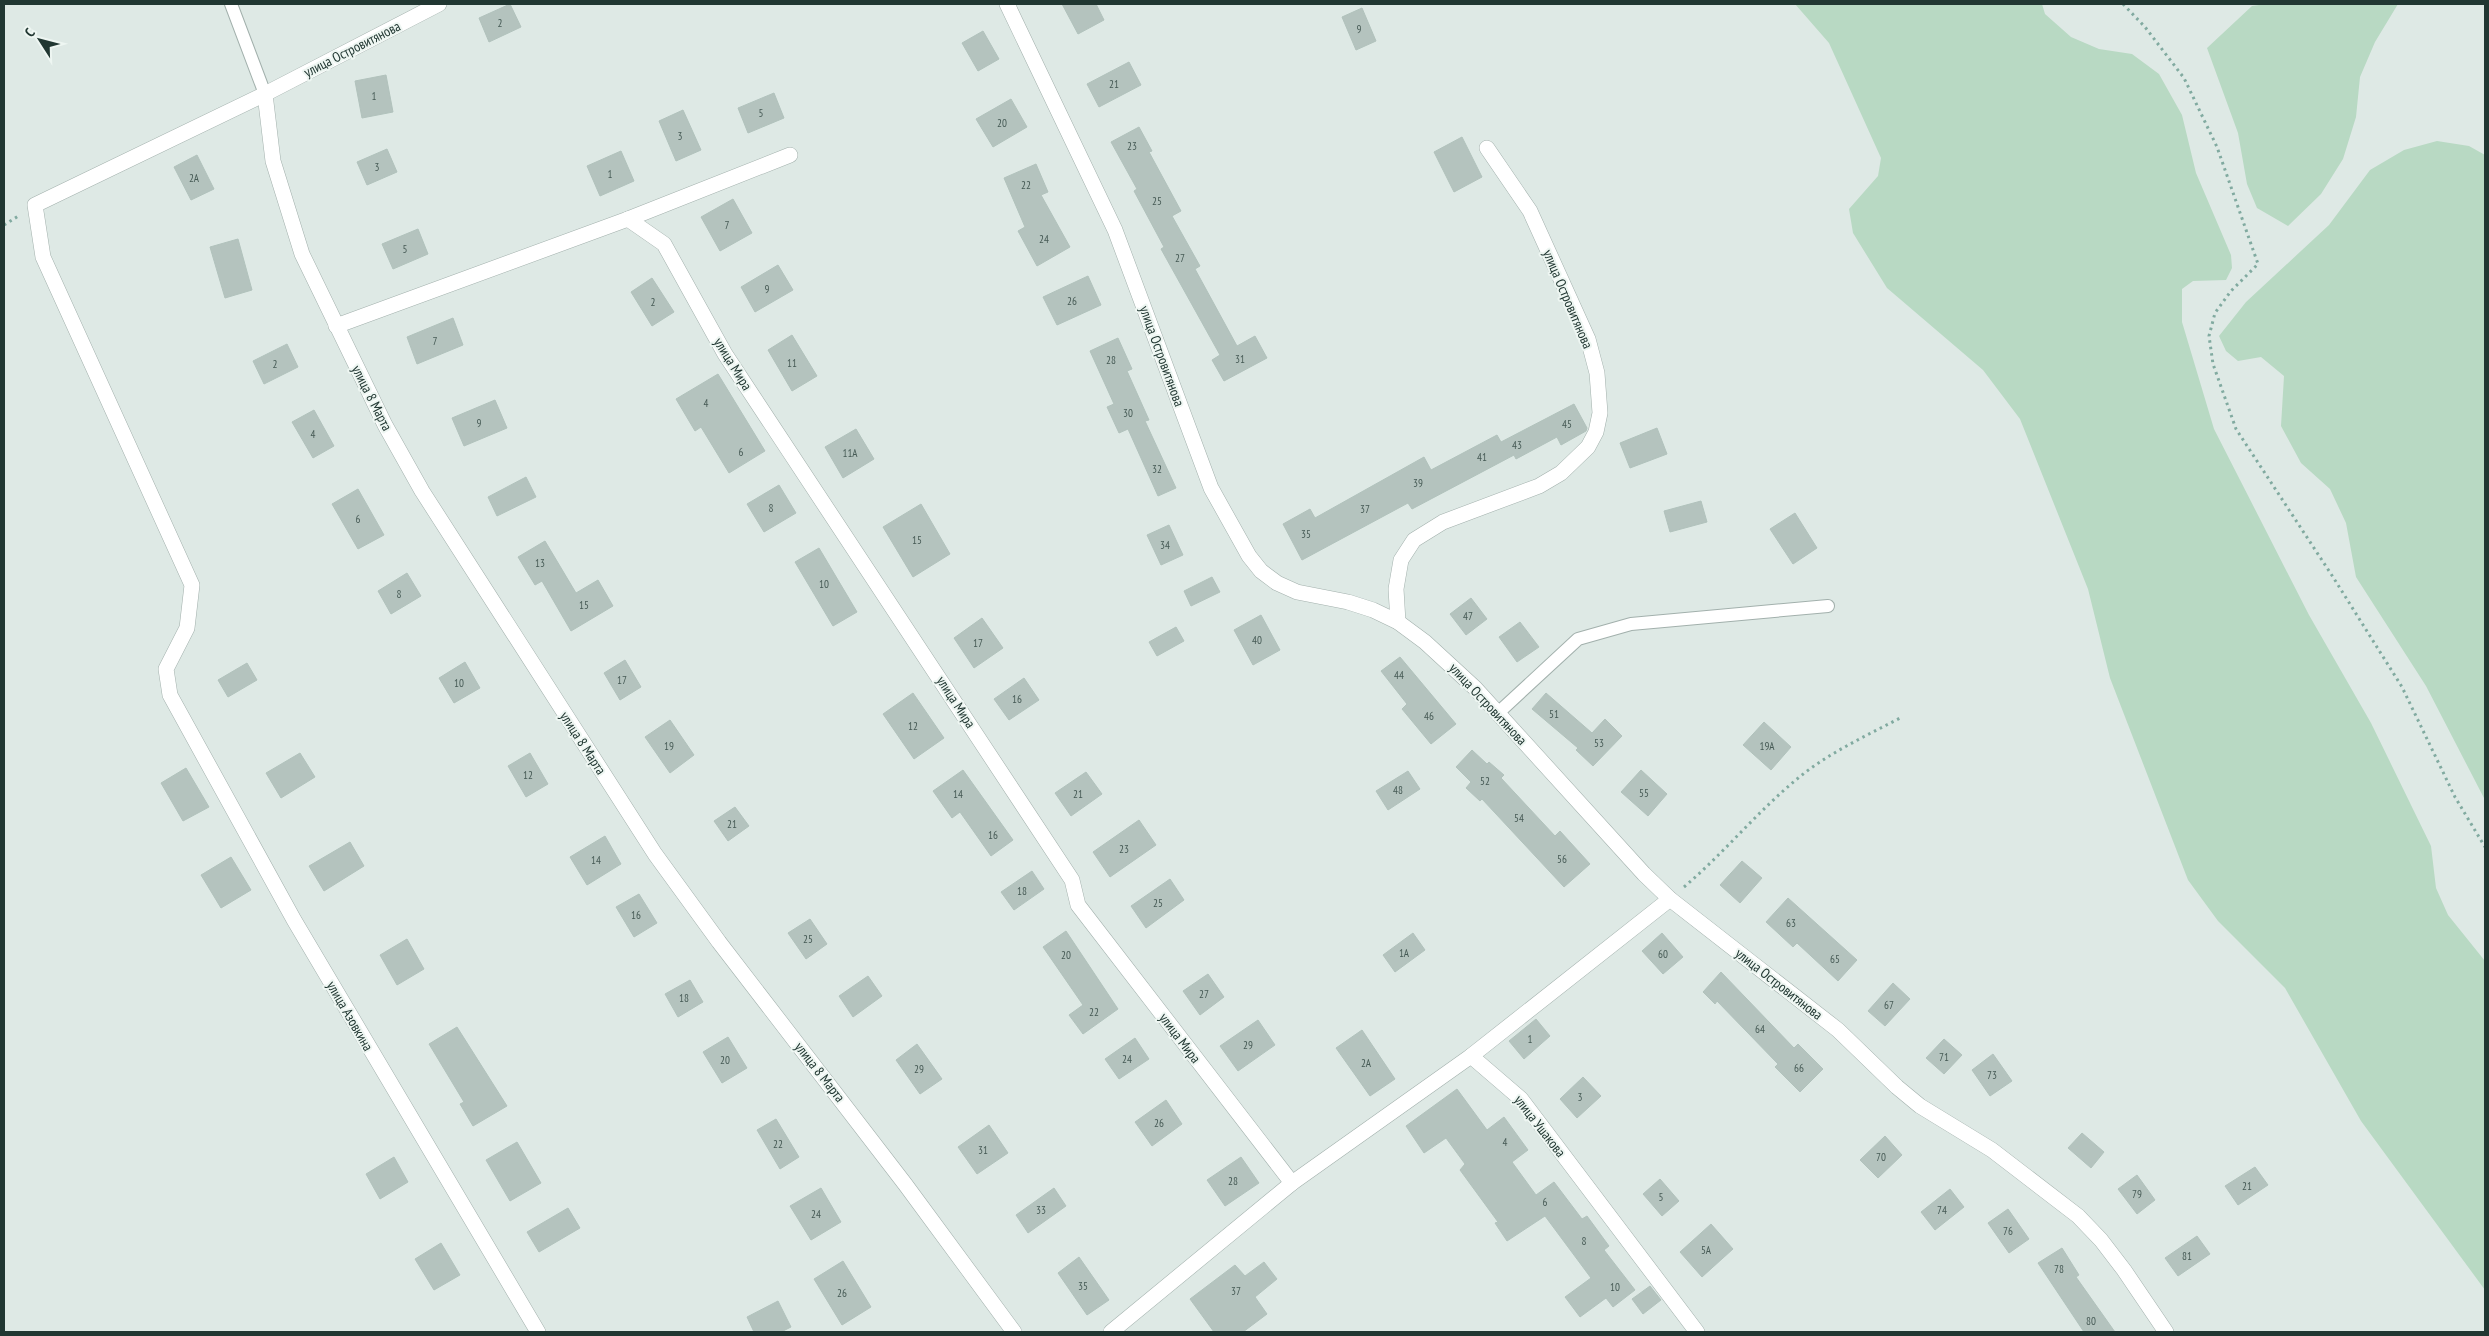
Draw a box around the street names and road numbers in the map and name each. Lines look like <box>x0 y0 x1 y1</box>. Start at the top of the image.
street label: улица Островитянова <box>301 17 403 81</box>
street label: улица Островитянова <box>1539 247 1597 351</box>
street label: улица Островитянова <box>1135 303 1189 409</box>
street label: улица Мира <box>710 334 756 394</box>
street label: улица 8 Марта <box>348 362 396 434</box>
street label: улица Островитянова <box>1445 659 1531 749</box>
street label: улица Мира <box>933 673 979 731</box>
street label: улица 8 Марта <box>556 708 610 778</box>
street label: улица Островитянова <box>1732 944 1826 1024</box>
street label: улица Азовкина <box>323 978 377 1054</box>
street label: улица Мира <box>1155 1009 1205 1067</box>
street label: улица 8 Марта <box>791 1038 849 1106</box>
street label: улица Ушакова <box>1510 1091 1570 1161</box>

